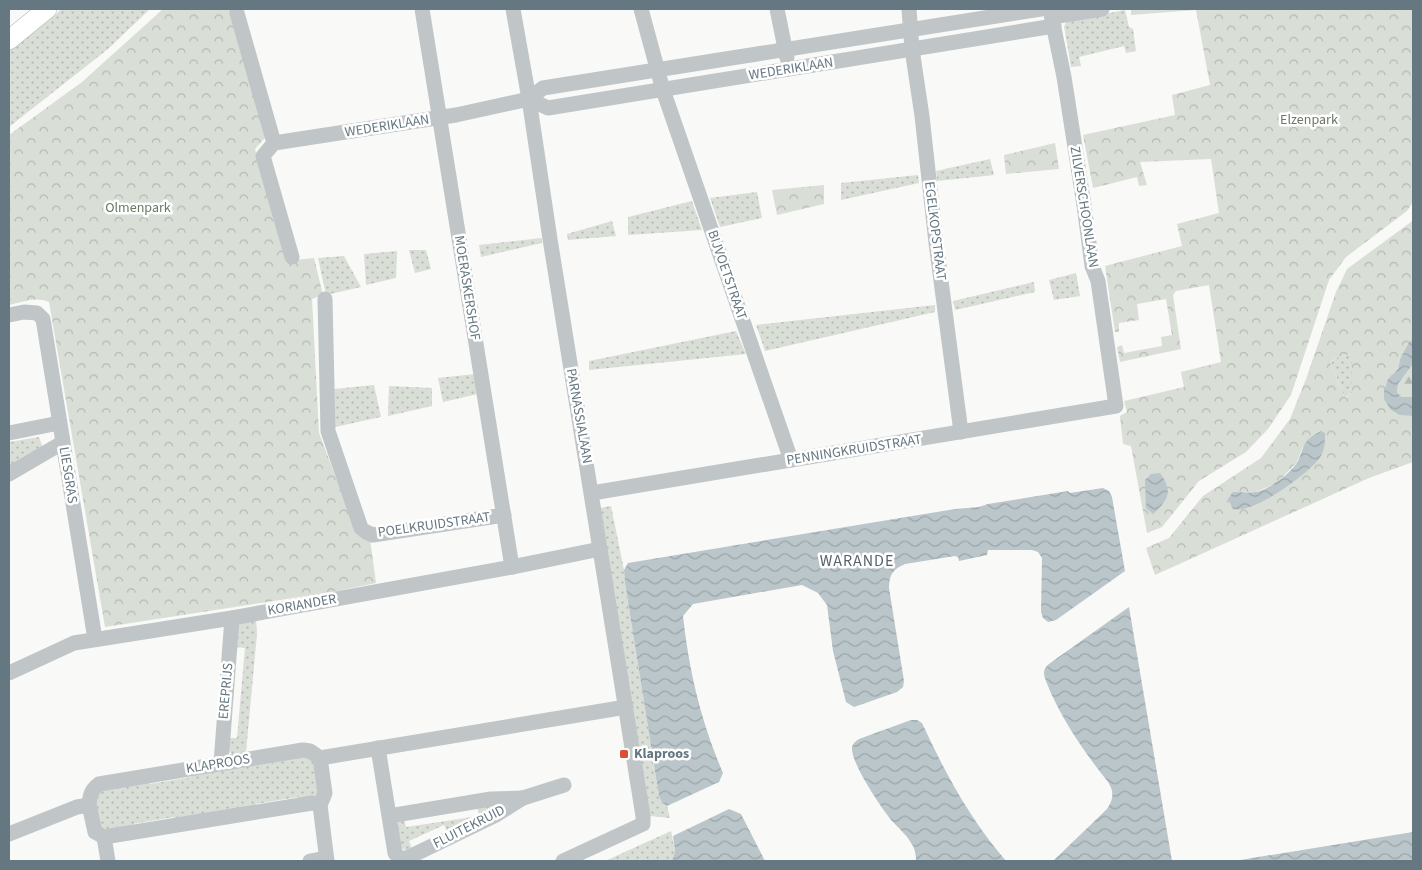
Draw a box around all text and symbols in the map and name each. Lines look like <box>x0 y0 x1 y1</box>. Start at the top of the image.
street label: WEDERIKLAAN <box>747 52 835 86</box>
street label: WEDERIKLAAN <box>343 109 431 143</box>
park label: Elzenpark <box>1280 110 1338 130</box>
street label: ZILVERSCHOONLAAN <box>1065 145 1103 269</box>
street label: EGELKOPSTRAAT <box>919 180 951 282</box>
park label: Olmenpark <box>105 198 171 218</box>
street label: BIJVOETSTRAAT <box>702 227 752 323</box>
street label: MOERASKERSHOF <box>449 234 485 342</box>
street label: PARNASSIALAAN <box>561 367 597 465</box>
street label: PENNINGKRUIDSTRAAT <box>785 429 924 471</box>
street label: LIESGRAS <box>54 445 82 505</box>
street label: POELKRUIDSTRAAT <box>377 507 492 543</box>
district label: WARANDE <box>820 550 894 572</box>
street label: KORIANDER <box>266 589 338 621</box>
street label: EREPRIJS <box>214 662 238 720</box>
place label: Klaproos <box>634 744 689 764</box>
marker: Klaproos <box>618 748 630 760</box>
street label: KLAPROOS <box>185 749 251 779</box>
street label: FLUITEKRUID <box>430 800 508 854</box>

